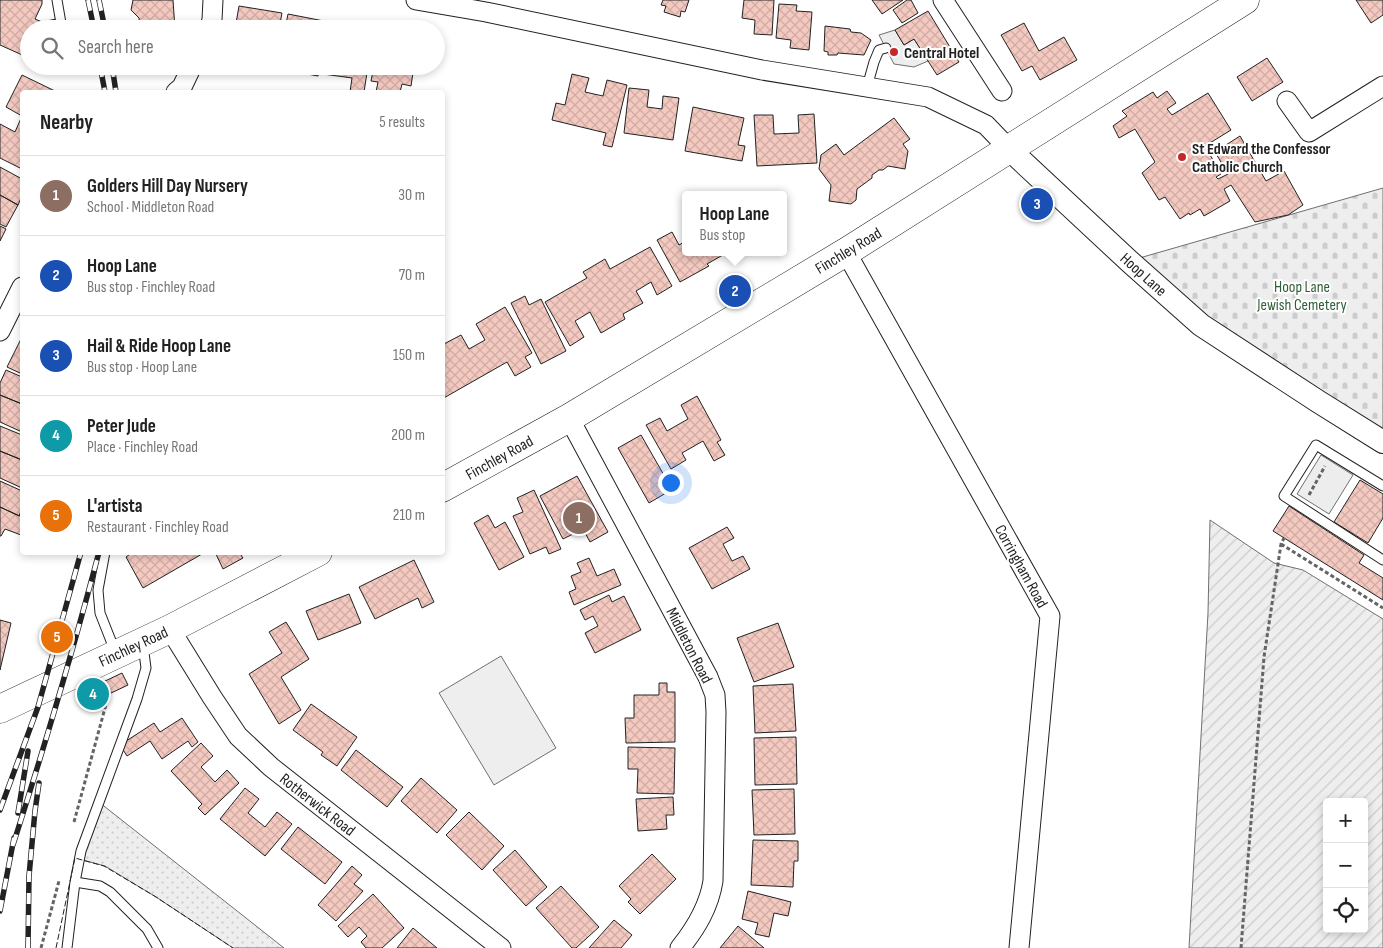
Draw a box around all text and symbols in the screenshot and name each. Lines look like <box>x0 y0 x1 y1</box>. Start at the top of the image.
search box <box>20 20 445 75</box>
icon: search <box>38 34 66 62</box>
text: Search here <box>78 36 154 59</box>
place label: Central Hotel <box>904 44 979 63</box>
marker: Central Hotel <box>888 46 900 58</box>
text: Nearby <box>40 110 93 135</box>
text: 5 results <box>379 113 425 132</box>
place label: St Edward the Confessor Catholic Church <box>1192 140 1331 177</box>
marker: St Edward the Confessor Catholic Church <box>1176 151 1188 163</box>
text: Golders Hill Day Nursery <box>87 175 248 198</box>
pin: 3 <box>1021 185 1053 223</box>
text: 1 <box>53 186 59 205</box>
text: 30 m <box>398 186 425 205</box>
popup <box>682 191 787 256</box>
text: School · Middleton Road <box>87 198 214 217</box>
text: Hoop Lane <box>700 203 769 226</box>
street label: Finchley Road <box>812 224 885 279</box>
text: Bus stop <box>700 226 745 245</box>
street label: Hoop Lane <box>1116 249 1170 301</box>
text: Hoop Lane <box>87 255 157 278</box>
text: 2 <box>52 266 60 285</box>
text: 70 m <box>399 266 425 285</box>
pin: 2 <box>719 272 751 310</box>
text: Bus stop · Finchley Road <box>87 278 215 297</box>
park label: Hoop Lane Jewish Cemetery <box>1256 278 1347 315</box>
text: Hail & Ride Hoop Lane <box>87 335 231 358</box>
text: 3 <box>52 346 60 365</box>
text: 150 m <box>393 346 425 365</box>
text: Bus stop · Hoop Lane <box>87 358 197 377</box>
text: Peter Jude <box>87 415 156 438</box>
text: 4 <box>52 426 60 445</box>
text: 200 m <box>391 426 425 445</box>
street label: Finchley Road <box>463 432 537 485</box>
text: Place · Finchley Road <box>87 438 198 457</box>
your location <box>658 470 684 496</box>
text: L'artista <box>87 495 143 518</box>
pin: 1 <box>563 499 595 537</box>
text: 5 <box>52 506 60 525</box>
text: 210 m <box>393 506 425 525</box>
text: Restaurant · Finchley Road <box>87 518 229 537</box>
street label: Corringham Road <box>990 522 1051 612</box>
street label: Middleton Road <box>661 605 716 687</box>
pin: 5 <box>41 618 73 656</box>
street label: Finchley Road <box>96 623 171 672</box>
pin: 4 <box>77 675 109 713</box>
street label: Rotherwick Road <box>276 770 359 841</box>
map controls <box>1323 798 1368 933</box>
button: + <box>1323 798 1368 843</box>
button: − <box>1323 843 1368 888</box>
button: locate <box>1323 888 1368 933</box>

